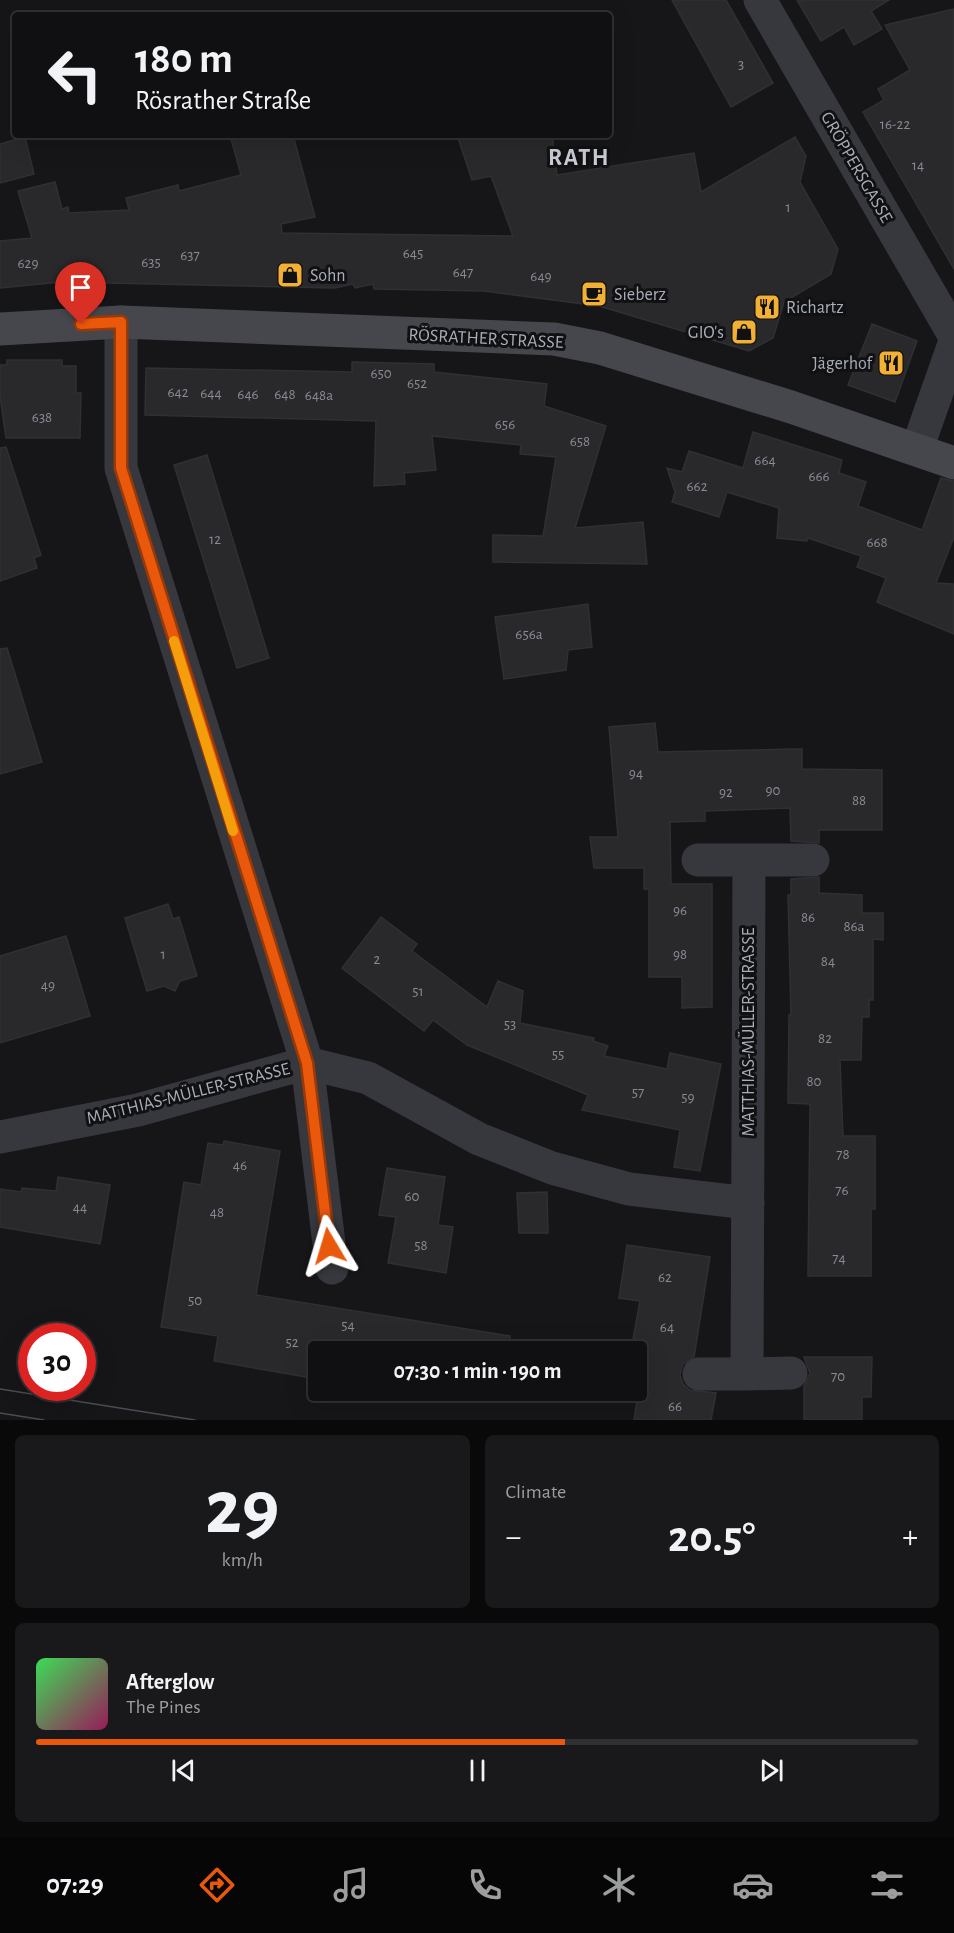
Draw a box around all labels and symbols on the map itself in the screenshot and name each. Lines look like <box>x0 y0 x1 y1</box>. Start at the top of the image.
house number: 3 <box>738 57 744 72</box>
street label: GRÖPPERSGASSE <box>817 108 897 226</box>
house number: 16-22 <box>880 117 910 132</box>
district label: RATH <box>548 146 610 170</box>
house number: 14 <box>912 158 924 173</box>
house number: 1 <box>785 200 791 215</box>
house number: 645 <box>403 246 423 261</box>
house number: 637 <box>180 248 200 263</box>
house number: 635 <box>141 255 161 270</box>
house number: 629 <box>18 256 38 271</box>
shop icon: Sohn <box>275 260 305 290</box>
pin <box>55 262 106 324</box>
house number: 647 <box>453 265 473 280</box>
place label: Sohn <box>310 267 345 285</box>
house number: 649 <box>530 269 552 284</box>
cafe icon: Sieberz <box>579 279 609 309</box>
place label: Sieberz <box>614 286 666 304</box>
restaurant icon: Richartz <box>752 292 782 322</box>
place label: Richartz <box>786 299 844 317</box>
shop icon: GIO's <box>729 317 759 347</box>
street label: RÖSRATHER STRASSE <box>408 324 564 352</box>
place label: GIO's <box>688 324 724 342</box>
restaurant icon: Jägerhof <box>876 348 906 378</box>
place label: Jägerhof <box>812 355 874 373</box>
house number: 650 <box>370 366 392 381</box>
house number: 652 <box>407 376 427 391</box>
house number: 642 <box>167 385 189 400</box>
house number: 644 <box>200 386 222 401</box>
house number: 646 <box>237 387 259 402</box>
house number: 648 <box>274 387 296 402</box>
house number: 648a <box>305 388 333 403</box>
house number: 638 <box>32 410 52 425</box>
house number: 656 <box>495 417 515 432</box>
house number: 658 <box>570 434 590 449</box>
house number: 664 <box>754 453 776 468</box>
house number: 666 <box>808 469 830 484</box>
house number: 662 <box>687 479 708 494</box>
house number: 12 <box>209 532 221 547</box>
house number: 668 <box>866 535 888 550</box>
house number: 656a <box>515 627 543 642</box>
house number: 94 <box>629 766 643 781</box>
house number: 90 <box>766 783 781 798</box>
house number: 92 <box>719 785 733 800</box>
house number: 88 <box>852 793 866 808</box>
house number: 96 <box>673 903 687 918</box>
house number: 86 <box>801 910 815 925</box>
house number: 86a <box>843 919 865 934</box>
street label: MATTHIAS-MÜLLER-STRASSE <box>738 927 758 1136</box>
house number: 1 <box>160 947 166 962</box>
house number: 98 <box>673 947 687 962</box>
house number: 2 <box>374 952 381 967</box>
house number: 84 <box>821 954 835 969</box>
house number: 49 <box>41 978 55 993</box>
house number: 51 <box>412 984 424 999</box>
house number: 53 <box>504 1017 516 1032</box>
house number: 82 <box>818 1031 832 1046</box>
house number: 55 <box>552 1047 564 1062</box>
street label: MATTHIAS-MÜLLER-STRASSE <box>84 1058 292 1128</box>
house number: 80 <box>806 1074 822 1089</box>
house number: 57 <box>632 1085 644 1100</box>
house number: 59 <box>681 1090 695 1105</box>
house number: 78 <box>836 1147 850 1162</box>
house number: 46 <box>233 1158 247 1173</box>
house number: 76 <box>835 1183 849 1198</box>
house number: 60 <box>405 1189 420 1204</box>
house number: 44 <box>73 1200 87 1215</box>
house number: 48 <box>210 1205 224 1220</box>
position arrow <box>297 1214 361 1278</box>
house number: 58 <box>414 1238 428 1253</box>
house number: 74 <box>832 1251 846 1266</box>
house number: 62 <box>658 1270 672 1285</box>
house number: 50 <box>188 1293 202 1308</box>
house number: 54 <box>341 1318 355 1333</box>
house number: 64 <box>660 1320 674 1335</box>
speed limit sign: 30 <box>18 1323 96 1401</box>
house number: 52 <box>285 1335 299 1350</box>
house number: 70 <box>831 1369 845 1384</box>
house number: 66 <box>668 1399 682 1414</box>

